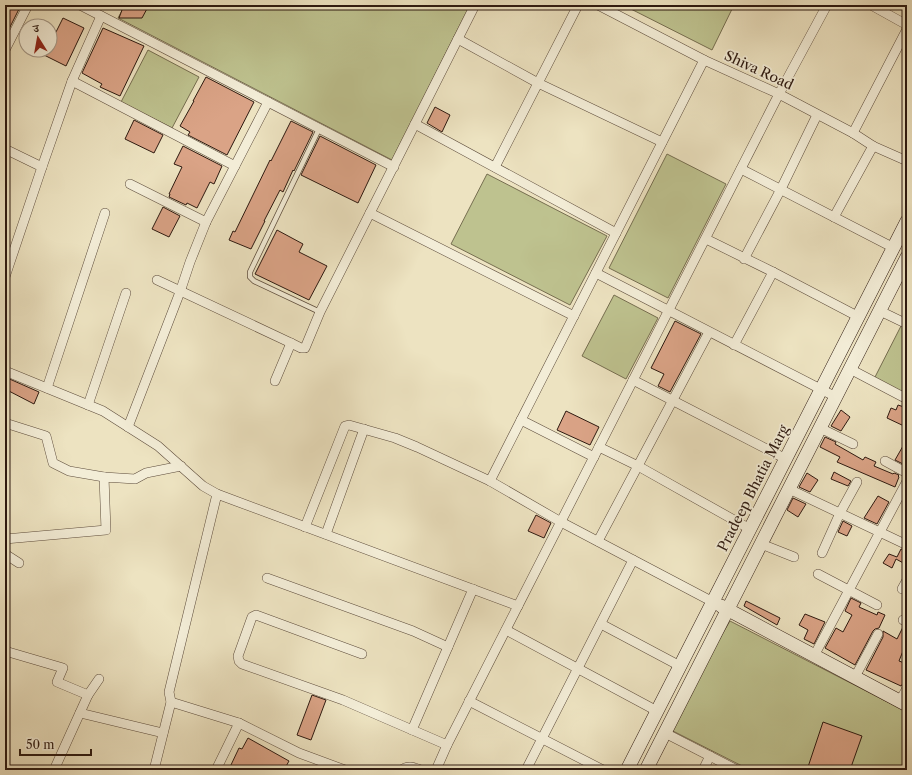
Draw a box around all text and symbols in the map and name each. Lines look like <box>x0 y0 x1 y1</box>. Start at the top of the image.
north arrow <box>18 18 58 58</box>
text: उ <box>31 21 42 36</box>
street label: Shiva Road <box>722 46 797 94</box>
street label: Pradeep Bhatia Marg <box>713 421 793 554</box>
scale bar <box>20 731 91 757</box>
text: 50 m <box>26 737 55 752</box>

